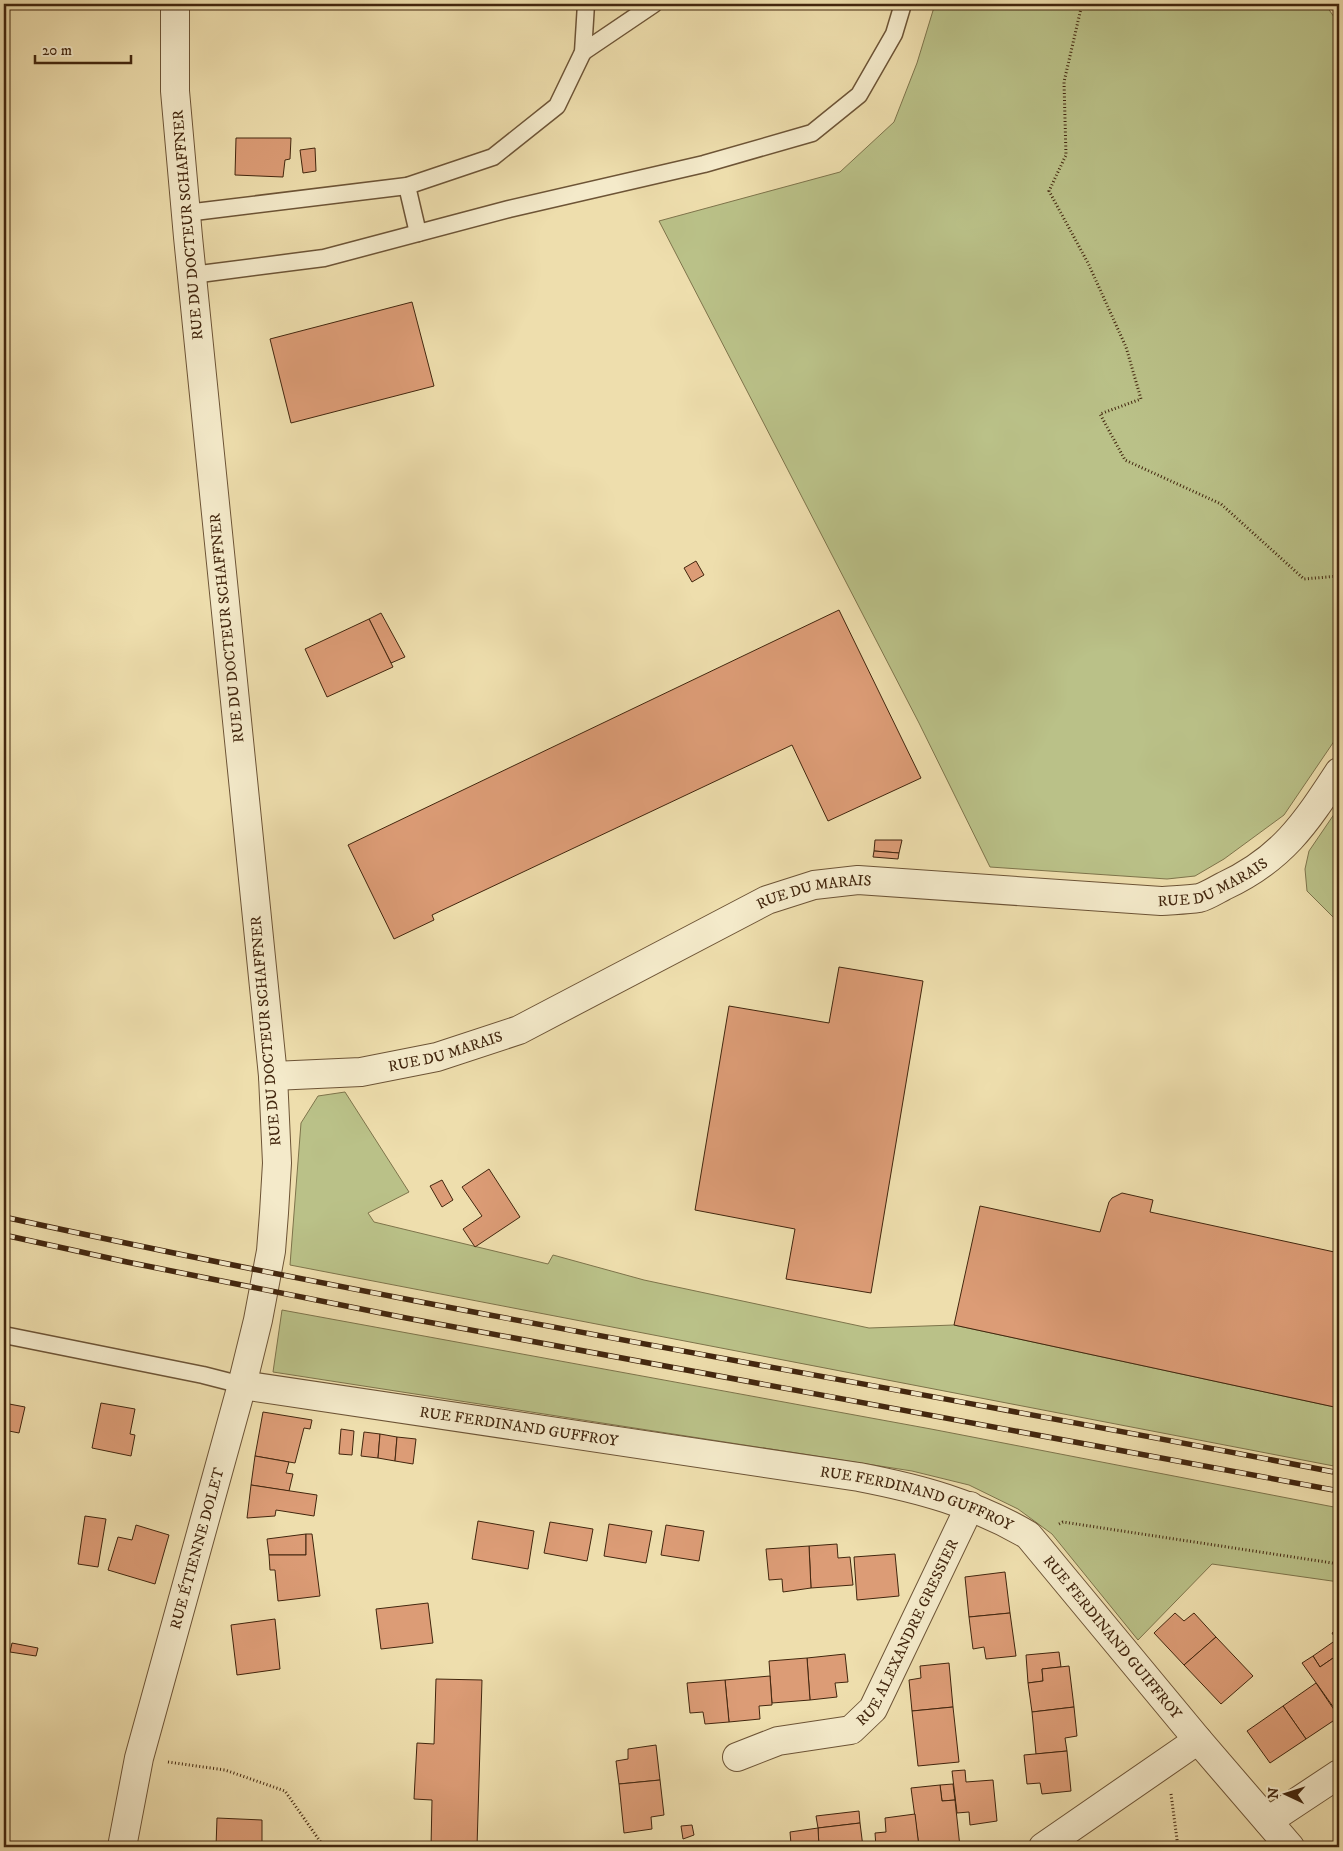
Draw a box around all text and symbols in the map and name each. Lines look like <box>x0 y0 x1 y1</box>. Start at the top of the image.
scale bar <box>35 32 131 64</box>
text: 20 m <box>42 41 72 60</box>
street label: RUE DU DOCTEUR SCHAFFNER <box>168 109 208 341</box>
street label: RUE DU DOCTEUR SCHAFFNER <box>205 512 249 744</box>
street label: RUE DU MARAIS <box>1157 853 1272 911</box>
street label: RUE DU MARAIS <box>753 870 872 913</box>
street label: RUE DU DOCTEUR SCHAFFNER <box>246 915 286 1147</box>
street label: RUE DU MARAIS <box>387 1027 505 1076</box>
street label: RUE FERDINAND GUFFROY <box>418 1402 620 1451</box>
street label: RUE FERDINAND GUFFROY <box>819 1462 1017 1535</box>
street label: RUE ÉTIENNE DOLET <box>165 1465 228 1631</box>
street label: RUE ALEXANDRE GRESSIER <box>852 1536 962 1730</box>
street label: RUE FERDINAND GUIFFROY <box>1039 1551 1186 1723</box>
north arrow <box>1260 1768 1310 1818</box>
text: N <box>1265 1786 1283 1800</box>

